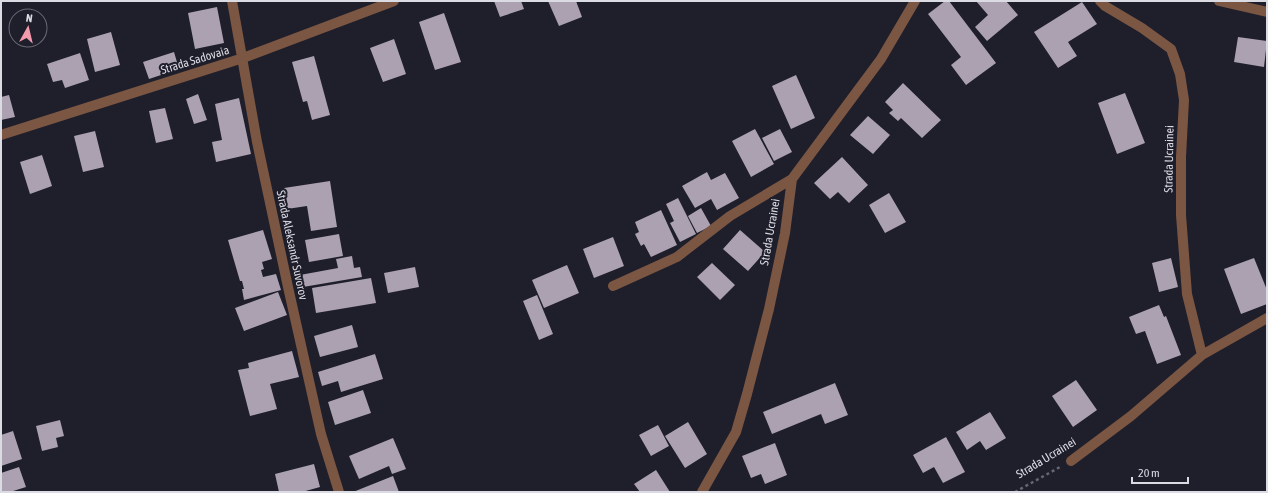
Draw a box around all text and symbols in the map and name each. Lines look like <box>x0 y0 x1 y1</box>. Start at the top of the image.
north arrow <box>8 8 48 48</box>
text: N <box>25 12 33 24</box>
street label: Strada Sadovaia <box>159 43 231 77</box>
street label: Strada Ucrainei <box>1161 125 1177 193</box>
street label: Strada Aleksandr Suvorov <box>274 189 310 301</box>
street label: Strada Ucrainei <box>757 198 783 266</box>
street label: Strada Ucrainei <box>1013 435 1079 481</box>
scale bar <box>1132 459 1188 485</box>
text: 20 m <box>1138 466 1160 480</box>

